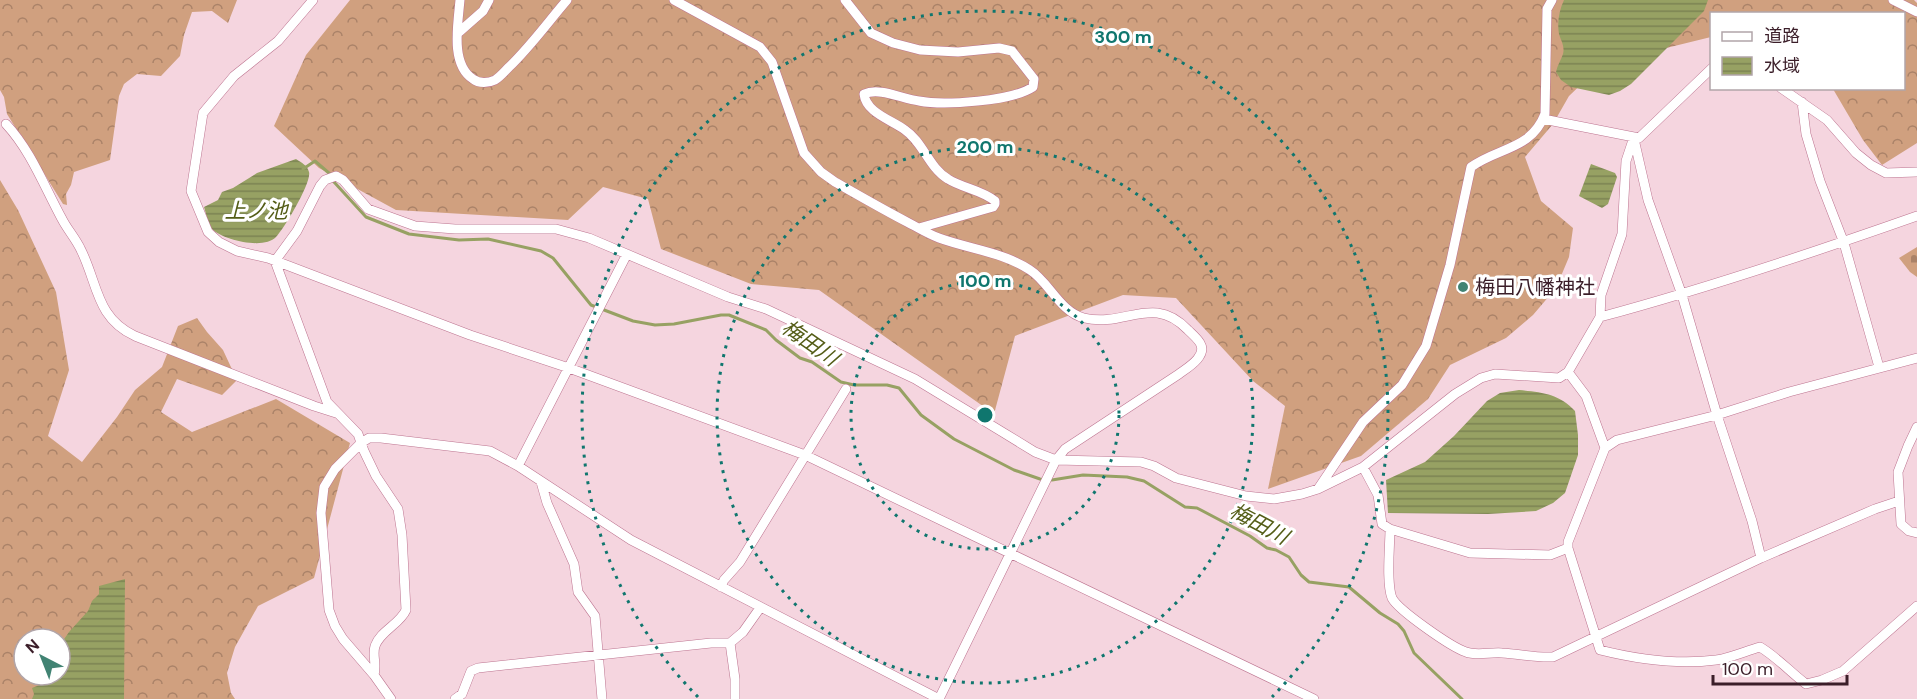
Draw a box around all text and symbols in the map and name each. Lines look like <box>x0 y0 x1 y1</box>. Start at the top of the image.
legend <box>1710 12 1905 90</box>
text: 道路 <box>1764 24 1800 48</box>
text: 300 m <box>1094 25 1152 49</box>
text: 水域 <box>1764 54 1800 78</box>
text: 200 m <box>957 135 1013 159</box>
water label: 上ノ池 <box>225 197 289 225</box>
text: 100 m <box>958 269 1012 293</box>
place label: 梅田八幡神社 <box>1475 274 1595 300</box>
marker: 梅田八幡神社 <box>1456 280 1470 294</box>
water label: 梅田川 <box>776 313 845 374</box>
centre of rings <box>975 405 995 425</box>
water label: 梅田川 <box>1225 497 1295 552</box>
north arrow <box>12 627 72 687</box>
text: N <box>21 635 44 658</box>
scale bar <box>1713 648 1846 686</box>
text: 100 m <box>1722 657 1773 681</box>

